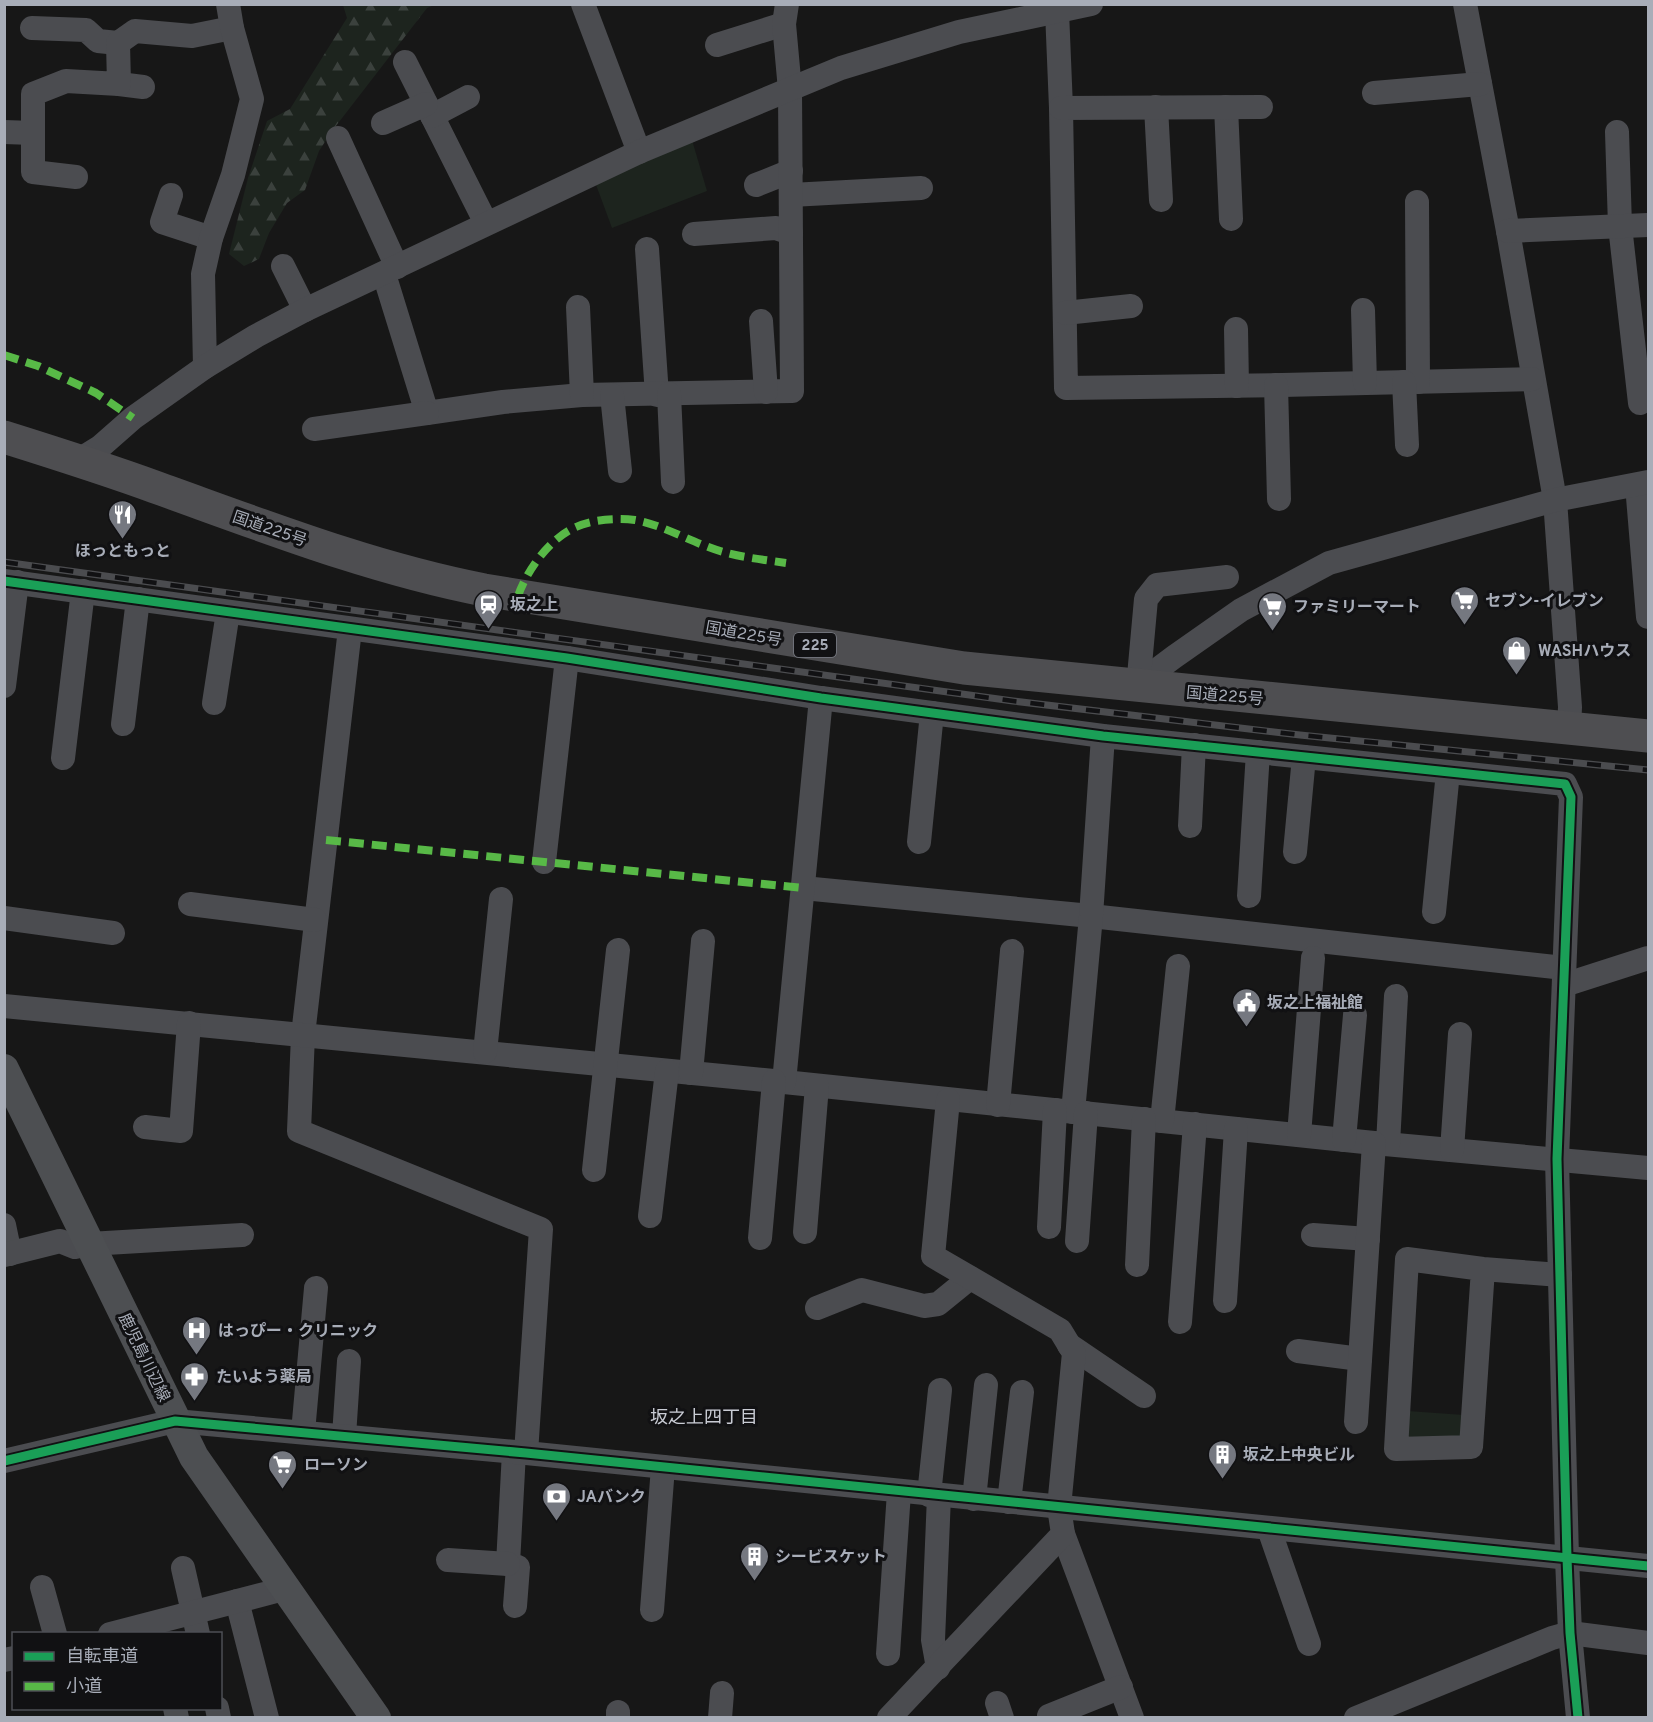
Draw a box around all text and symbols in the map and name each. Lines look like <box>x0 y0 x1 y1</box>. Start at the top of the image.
restaurant icon: ほっともっと <box>107 498 139 540</box>
street label: 国道225号 <box>229 508 309 552</box>
place label: ほっともっと <box>75 542 171 562</box>
supermarket icon: セブン-イレブン <box>1448 584 1480 626</box>
station icon: 坂之上 <box>473 588 505 630</box>
supermarket icon: ファミリーマート <box>1256 590 1288 632</box>
place label: セブン-イレブン <box>1485 592 1604 612</box>
place label: 坂之上 <box>510 596 558 616</box>
place label: ファミリーマート <box>1293 598 1421 618</box>
street label: 国道225号 <box>704 618 784 652</box>
road number: 225 <box>794 633 836 657</box>
shop icon: WASHハウス <box>1501 634 1533 676</box>
place label: WASHハウス <box>1538 642 1631 662</box>
street label: 国道225号 <box>1185 684 1264 710</box>
public building icon: 坂之上福祉館 <box>1230 986 1262 1028</box>
place label: 坂之上福祉館 <box>1267 994 1363 1014</box>
street label: 鹿児島川辺線 <box>113 1310 173 1405</box>
hospital icon: はっぴー・クリニック <box>181 1314 213 1356</box>
place label: はっぴー・クリニック <box>218 1322 378 1342</box>
pharmacy icon: たいよう薬局 <box>179 1360 211 1402</box>
place label: たいよう薬局 <box>216 1368 312 1388</box>
district label: 坂之上四丁目 <box>650 1407 758 1430</box>
building icon: 坂之上中央ビル <box>1206 1438 1238 1480</box>
place label: 坂之上中央ビル <box>1243 1446 1355 1466</box>
supermarket icon: ローソン <box>267 1448 299 1490</box>
place label: ローソン <box>304 1456 368 1476</box>
bank icon: JAバンク <box>540 1480 572 1522</box>
place label: JAバンク <box>577 1488 646 1508</box>
building icon: シービスケット <box>738 1540 770 1582</box>
place label: シービスケット <box>775 1548 887 1568</box>
legend <box>12 1632 222 1710</box>
text: 自転車道 <box>66 1646 138 1669</box>
text: 小道 <box>66 1676 102 1699</box>

